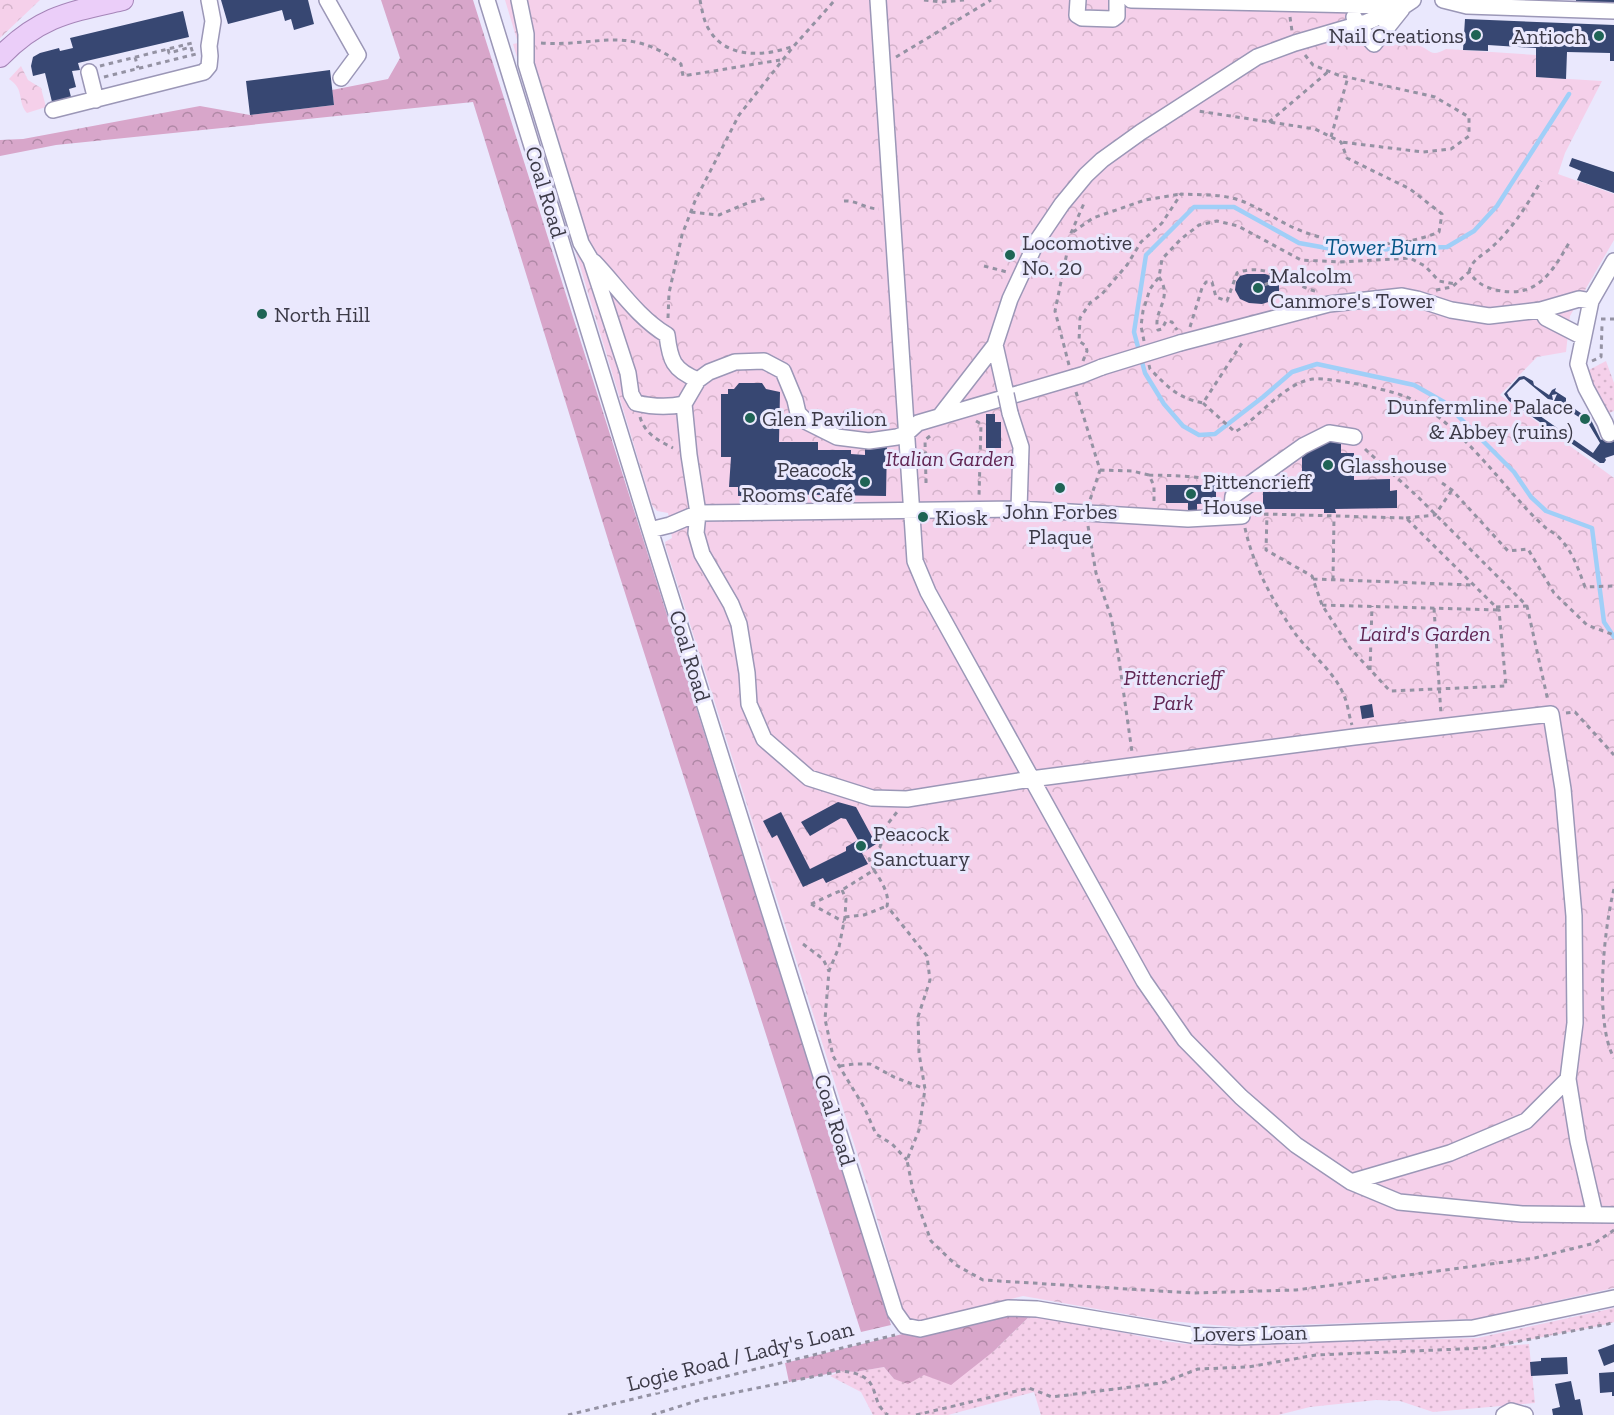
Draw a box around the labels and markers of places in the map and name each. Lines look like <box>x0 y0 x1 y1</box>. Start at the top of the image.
place label: Nail Creations <box>1328 22 1464 49</box>
place label: Antioch <box>1512 23 1588 50</box>
marker: Nail Creations <box>1469 28 1483 42</box>
marker: Antioch <box>1592 29 1606 43</box>
place label: Locomotive No. 20 <box>1022 229 1132 281</box>
marker: Locomotive No. 20 <box>1003 248 1017 262</box>
place label: Malcolm Canmore's Tower <box>1270 262 1435 314</box>
marker: Malcolm Canmore's Tower <box>1251 281 1265 295</box>
place label: North Hill <box>274 301 370 328</box>
marker: North Hill <box>255 307 269 321</box>
place label: Dunfermline Palace & Abbey (ruins) <box>1387 393 1573 445</box>
place label: Glen Pavilion <box>762 405 887 432</box>
marker: Glen Pavilion <box>743 411 757 425</box>
marker: Dunfermline Palace & Abbey (ruins) <box>1578 412 1592 426</box>
place label: Glasshouse <box>1340 452 1447 479</box>
place label: Peacock Rooms Café <box>741 456 854 508</box>
marker: Glasshouse <box>1321 458 1335 472</box>
place label: Pittencrieff House <box>1203 468 1312 520</box>
marker: Peacock Rooms Café <box>858 475 872 489</box>
marker: John Forbes Plaque <box>1053 481 1067 495</box>
marker: Pittencrieff House <box>1184 487 1198 501</box>
place label: John Forbes Plaque <box>1003 498 1117 550</box>
place label: Kiosk <box>935 504 988 531</box>
marker: Kiosk <box>916 510 930 524</box>
place label: Peacock Sanctuary <box>873 820 970 872</box>
marker: Peacock Sanctuary <box>854 839 868 853</box>

